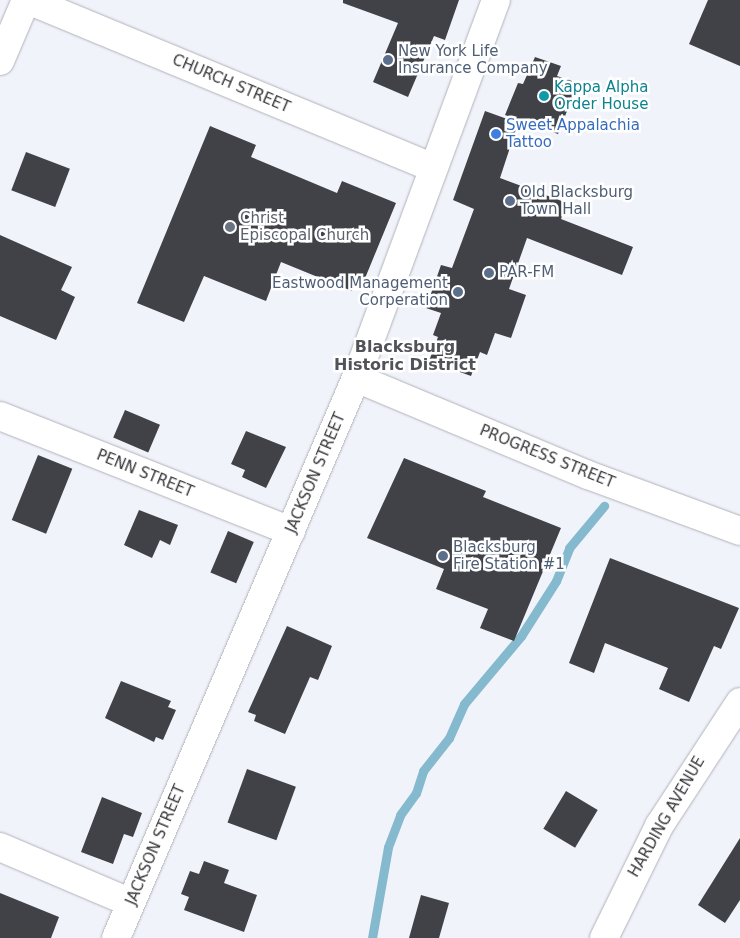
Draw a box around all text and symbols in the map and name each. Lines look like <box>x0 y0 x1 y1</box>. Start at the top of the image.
place label: New York Life Insurance Company <box>398 42 548 77</box>
street label: CHURCH STREET <box>169 51 293 117</box>
marker: New York Life Insurance Company <box>382 54 394 66</box>
place label: Kappa Alpha Order House <box>554 78 648 113</box>
marker: Kappa Alpha Order House <box>538 90 550 102</box>
place label: Sweet Appalachia Tattoo <box>506 116 640 151</box>
marker: Sweet Appalachia Tattoo <box>490 128 502 140</box>
place label: Old Blacksburg Town Hall <box>520 183 633 218</box>
marker: Old Blacksburg Town Hall <box>504 195 516 207</box>
place label: Christ Episcopal Church <box>240 209 369 244</box>
marker: Christ Episcopal Church <box>224 221 236 233</box>
place label: PAR-FM <box>499 264 554 282</box>
marker: PAR-FM <box>483 267 495 279</box>
place label: Eastwood Management Corperation <box>272 274 448 309</box>
marker: Eastwood Management Corperation <box>452 286 464 298</box>
district label: Blacksburg Historic District <box>334 337 476 375</box>
street label: JACKSON STREET <box>283 410 349 536</box>
street label: PROGRESS STREET <box>477 422 617 492</box>
street label: PENN STREET <box>94 446 196 502</box>
place label: Blacksburg Fire Station #1 <box>453 538 565 573</box>
marker: Blacksburg Fire Station #1 <box>437 550 449 562</box>
street label: HARDING AVENUE <box>625 753 709 881</box>
street label: JACKSON STREET <box>123 782 189 908</box>

